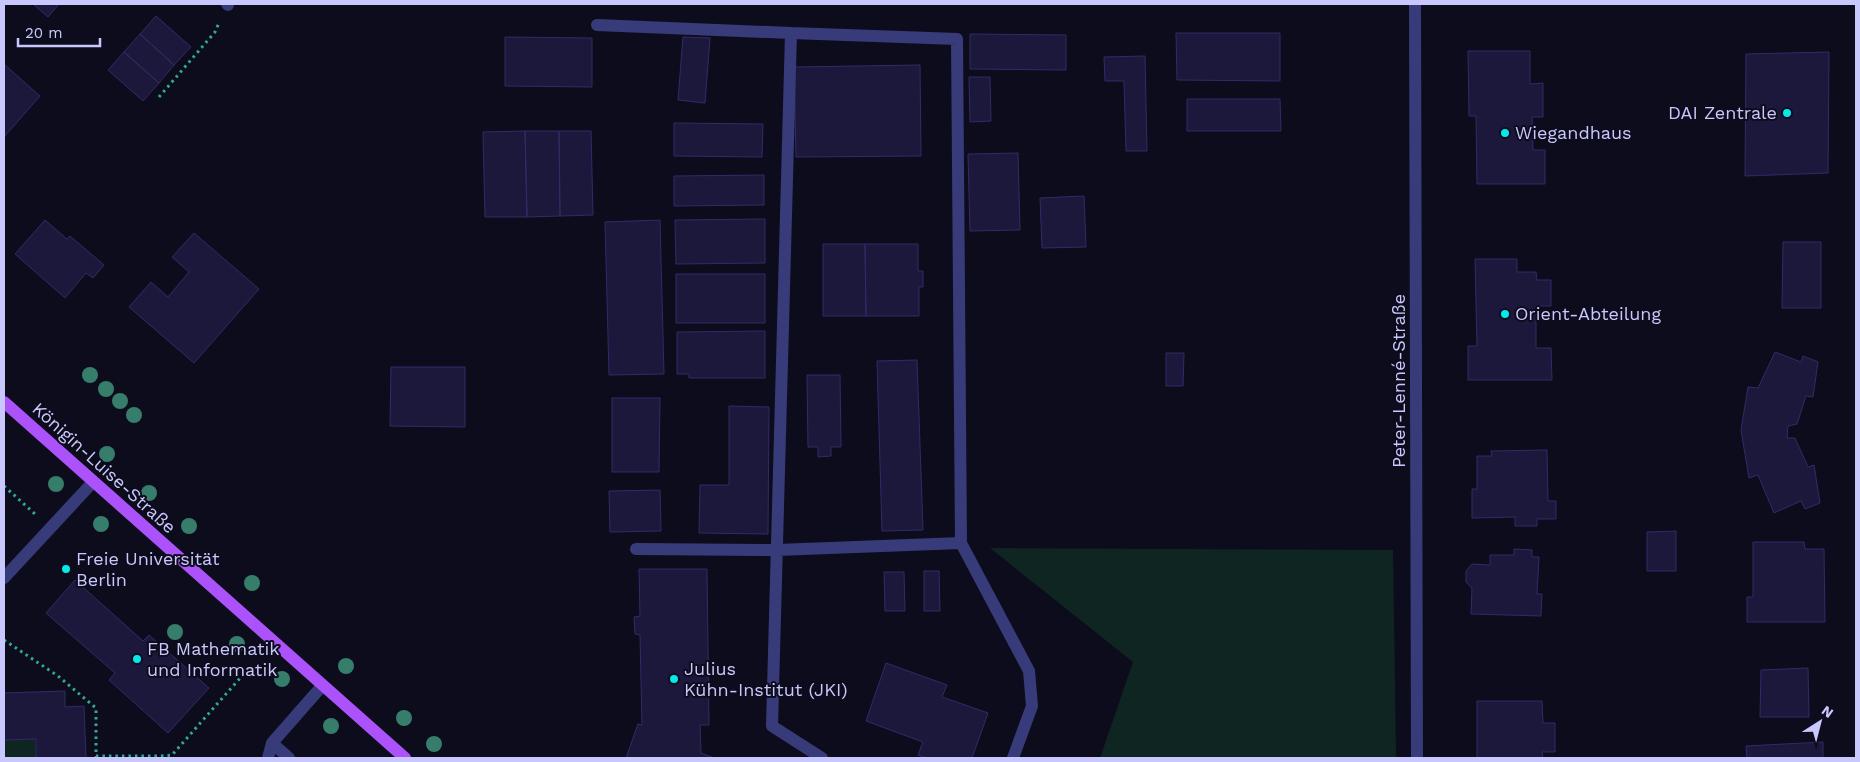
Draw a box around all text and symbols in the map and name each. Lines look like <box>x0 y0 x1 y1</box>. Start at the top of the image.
scale bar <box>18 15 100 47</box>
text: 20 m <box>25 24 63 42</box>
place label: DAI Zentrale <box>1668 102 1777 123</box>
marker: DAI Zentrale <box>1781 107 1793 119</box>
place label: Wiegandhaus <box>1515 122 1632 143</box>
marker: Wiegandhaus <box>1499 127 1511 139</box>
street label: Peter-Lenné-Straße <box>1388 294 1409 468</box>
place label: Orient-Abteilung <box>1515 303 1662 324</box>
marker: Orient-Abteilung <box>1499 308 1511 320</box>
street label: Königin-Luise-Straße <box>28 398 180 537</box>
place label: Freie Universität Berlin <box>76 548 220 590</box>
marker: Freie Universität Berlin <box>60 563 72 575</box>
place label: FB Mathematik und Informatik <box>147 638 280 680</box>
marker: FB Mathematik und Informatik <box>131 653 143 665</box>
place label: Julius Kühn-Institut (JKI) <box>684 658 847 700</box>
marker: Julius Kühn-Institut (JKI) <box>668 673 680 685</box>
north arrow <box>1795 697 1845 747</box>
text: N <box>1819 702 1837 721</box>

